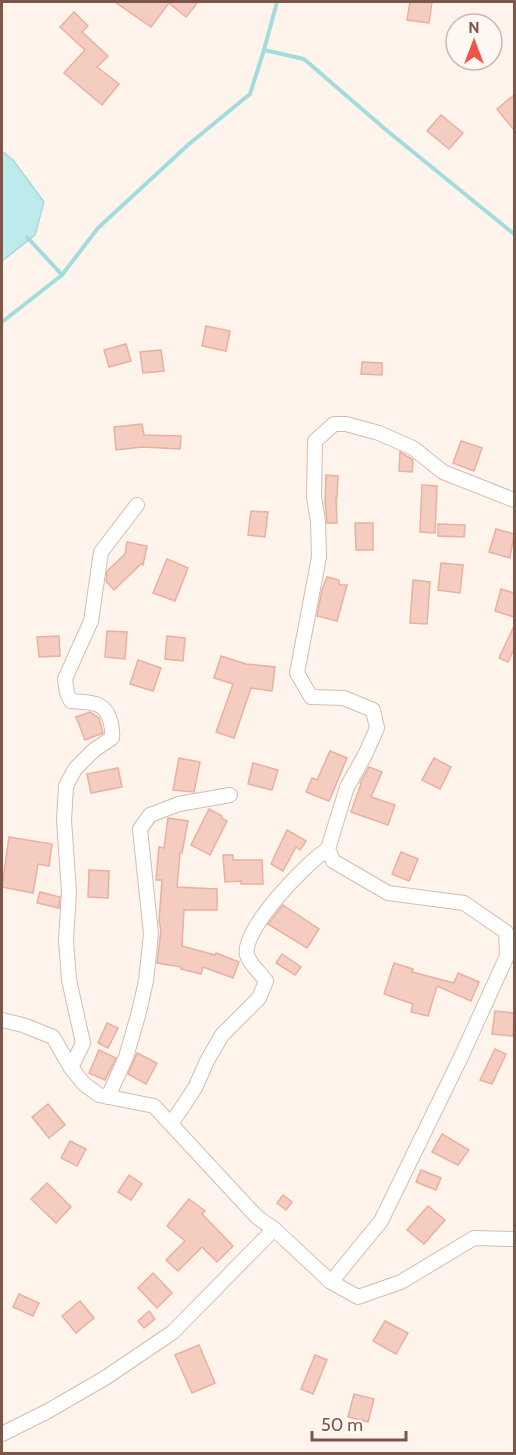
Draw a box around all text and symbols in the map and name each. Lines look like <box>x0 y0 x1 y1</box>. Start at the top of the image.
north arrow <box>444 12 504 72</box>
text: N <box>468 18 480 37</box>
scale bar <box>312 1404 406 1442</box>
text: 50 m <box>321 1414 363 1436</box>

